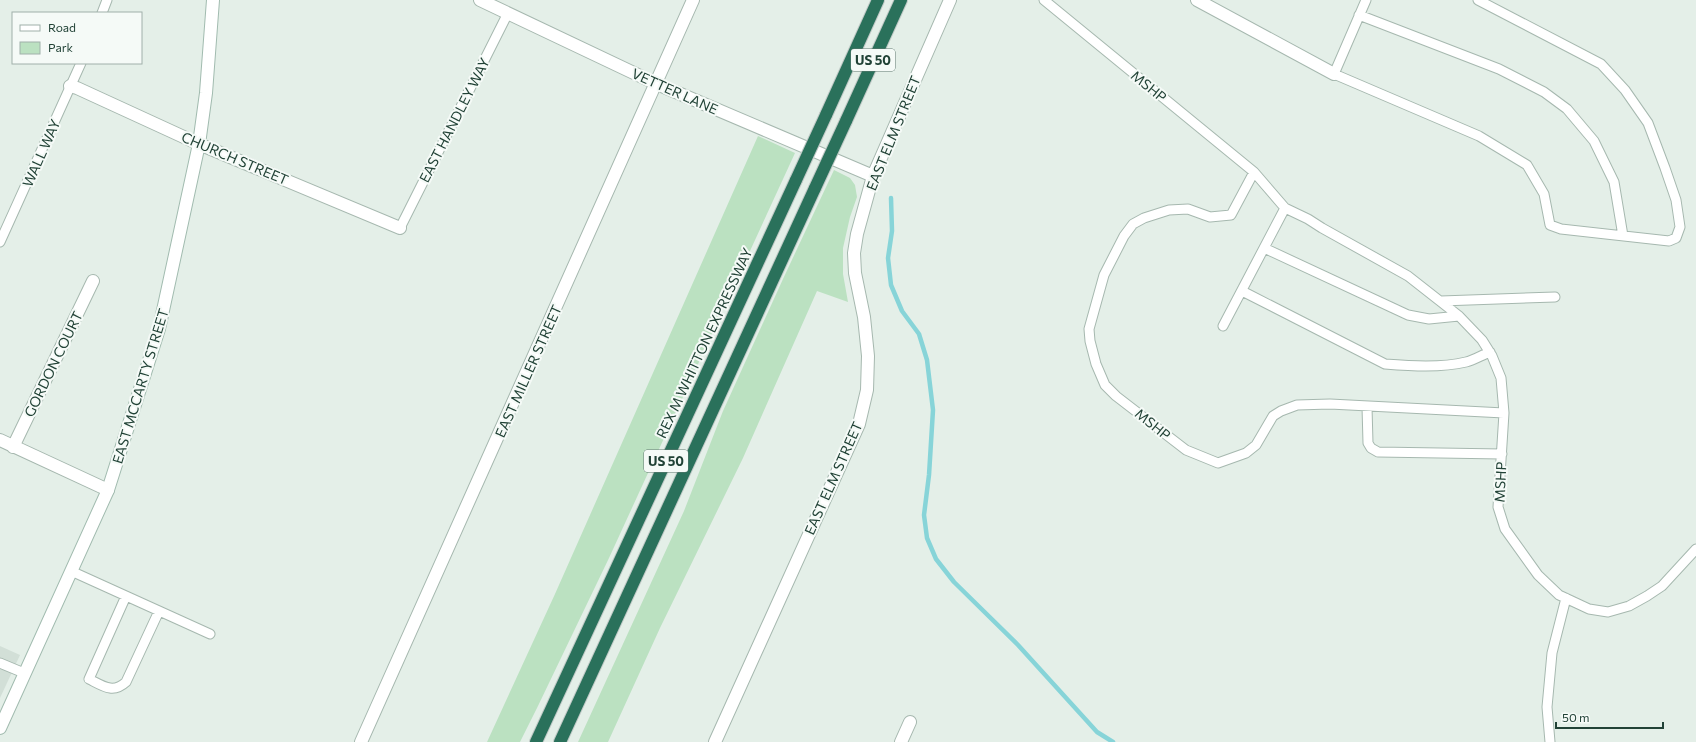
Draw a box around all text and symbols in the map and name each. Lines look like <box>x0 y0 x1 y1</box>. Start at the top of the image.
legend <box>12 12 142 64</box>
text: Road <box>48 20 76 34</box>
text: Park <box>48 40 74 54</box>
road number: US 50 <box>851 49 895 71</box>
street label: EAST HANDLEY WAY <box>415 55 493 185</box>
street label: VETTER LANE <box>629 64 721 118</box>
street label: MSHP <box>1128 67 1170 106</box>
street label: EAST ELM STREET <box>862 73 924 193</box>
street label: WALL WAY <box>19 116 63 190</box>
street label: CHURCH STREET <box>179 128 291 188</box>
street label: REX M WHITTON EXPRESSWAY <box>652 245 756 441</box>
street label: EAST MILLER STREET <box>491 302 565 440</box>
street label: EAST MCCARTY STREET <box>108 306 172 466</box>
street label: GORDON COURT <box>20 308 86 420</box>
street label: MSHP <box>1132 405 1174 444</box>
street label: EAST ELM STREET <box>800 419 866 537</box>
road number: US 50 <box>644 450 688 472</box>
street label: MSHP <box>1490 461 1510 503</box>
scale bar <box>1556 704 1663 730</box>
text: 50 m <box>1562 710 1590 724</box>

